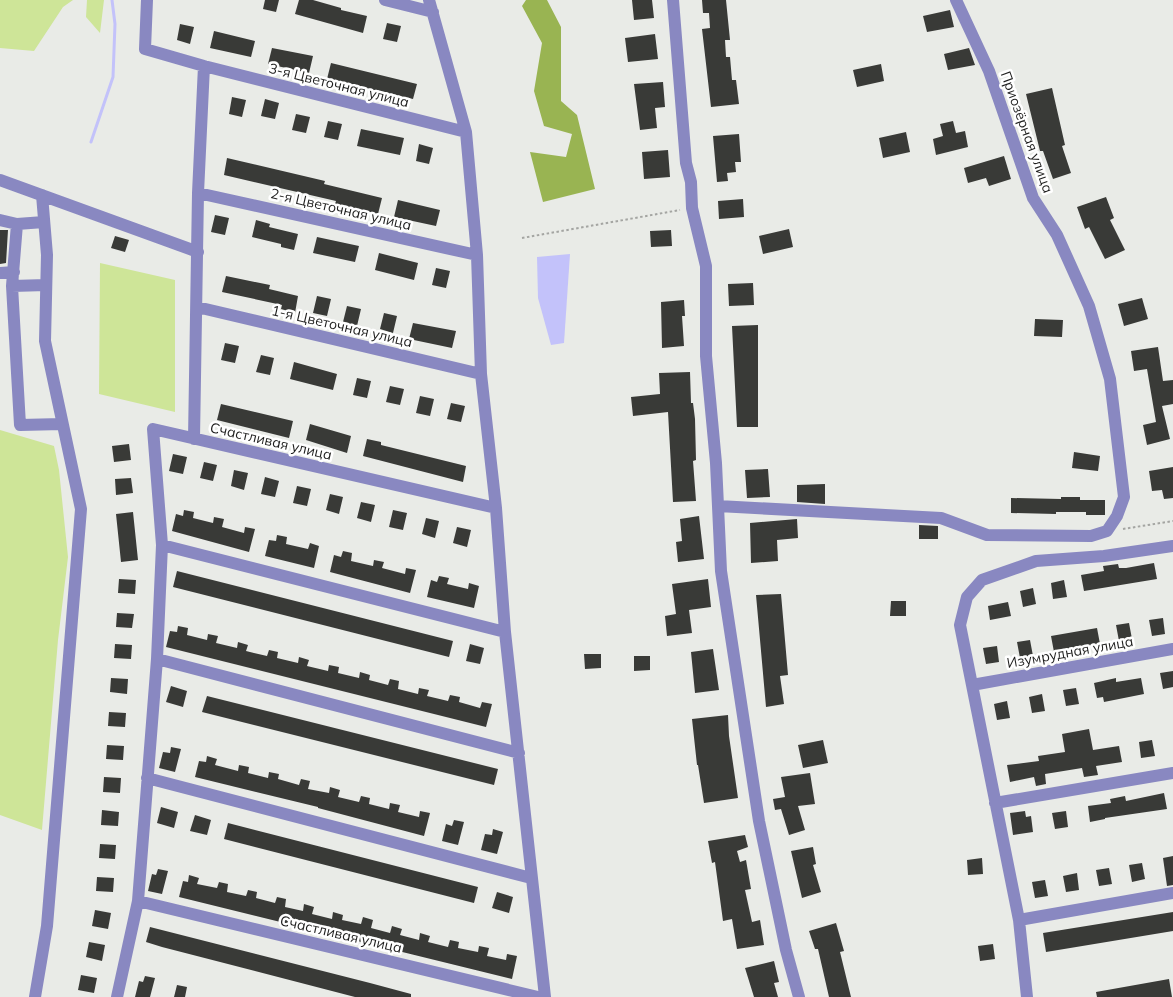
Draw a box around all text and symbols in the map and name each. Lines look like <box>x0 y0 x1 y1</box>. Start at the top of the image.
street label: 3-я Цветочная улица <box>267 59 411 111</box>
street label: Приозёрная улица <box>997 69 1057 195</box>
street label: 2-я Цветочная улица <box>269 184 413 234</box>
street label: 1-я Цветочная улица <box>270 301 414 351</box>
street label: Счастливая улица <box>208 418 334 464</box>
street label: Изумрудная улица <box>1005 632 1135 672</box>
street label: Счастливая улица <box>278 911 404 957</box>

